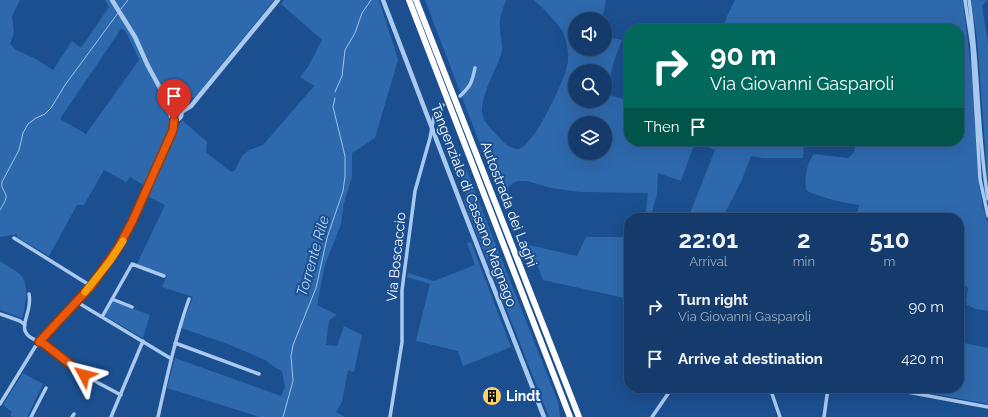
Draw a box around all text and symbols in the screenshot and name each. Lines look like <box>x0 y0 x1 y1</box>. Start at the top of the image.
map controls <box>568 12 612 160</box>
button: sound <box>568 12 612 56</box>
text: 90 m <box>710 39 776 72</box>
icon: right <box>644 40 696 92</box>
button: search <box>568 64 612 108</box>
text: Via Giovanni Gasparoli <box>710 73 894 94</box>
pin <box>157 79 191 120</box>
icon: arrive <box>163 85 185 107</box>
street label: Tangenziale di Cassano Magnago <box>428 101 520 309</box>
button: layers <box>568 116 612 160</box>
icon: arrive <box>687 116 709 138</box>
text: Then <box>644 118 679 136</box>
street label: Autostrada dei Laghi <box>478 139 540 269</box>
street label: Via Boscaccio <box>383 211 409 303</box>
water label: Torrente Rile <box>293 214 333 298</box>
text: 22:01 <box>679 225 738 254</box>
text: 2 <box>797 225 811 254</box>
text: 510 <box>870 225 909 254</box>
text: Arrival <box>689 254 727 269</box>
text: min <box>793 254 815 269</box>
text: m <box>884 254 895 269</box>
text: Turn right <box>678 291 748 309</box>
icon: right <box>644 296 666 318</box>
text: 90 m <box>908 298 944 316</box>
text: Via Giovanni Gasparoli <box>678 309 811 324</box>
icon: arrive <box>644 348 666 370</box>
text: Arrive at destination <box>678 350 823 368</box>
text: 420 m <box>901 350 944 368</box>
position arrow <box>63 354 105 396</box>
building icon: Lindt <box>481 385 503 407</box>
place label: Lindt <box>506 388 541 404</box>

